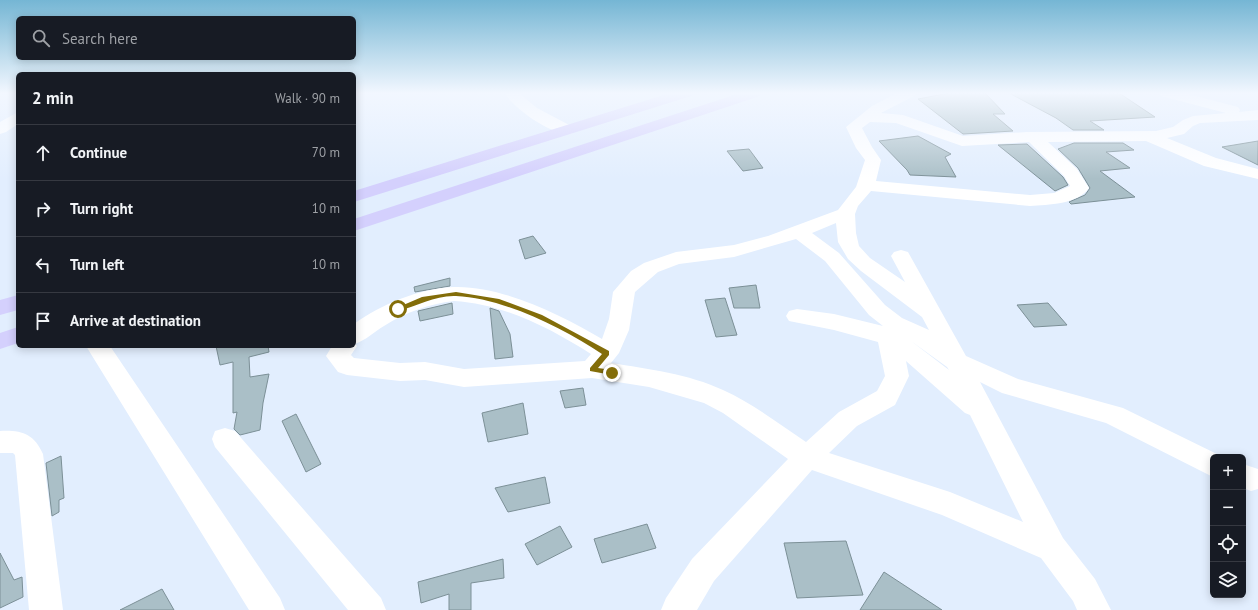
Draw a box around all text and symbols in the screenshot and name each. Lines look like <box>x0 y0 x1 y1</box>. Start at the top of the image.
search box <box>16 16 356 60</box>
icon: search <box>30 27 52 49</box>
text: Search here <box>62 29 138 48</box>
text: 2 min <box>32 87 73 109</box>
text: Walk · 90 m <box>275 90 340 107</box>
icon: ahead <box>32 142 54 164</box>
text: Continue <box>70 143 127 162</box>
text: 70 m <box>312 144 340 161</box>
icon: right <box>32 198 54 220</box>
text: Turn right <box>70 199 133 218</box>
text: 10 m <box>312 200 340 217</box>
icon: left <box>32 254 54 276</box>
text: Turn left <box>70 255 124 274</box>
text: 10 m <box>312 256 340 273</box>
route start <box>389 300 407 318</box>
icon: arrive <box>32 310 54 332</box>
text: Arrive at destination <box>70 311 201 330</box>
route end <box>603 364 621 382</box>
map controls <box>1210 454 1246 598</box>
button: + <box>1210 454 1246 490</box>
button: − <box>1210 490 1246 526</box>
button: locate <box>1210 526 1246 562</box>
button: layers <box>1210 562 1246 598</box>

